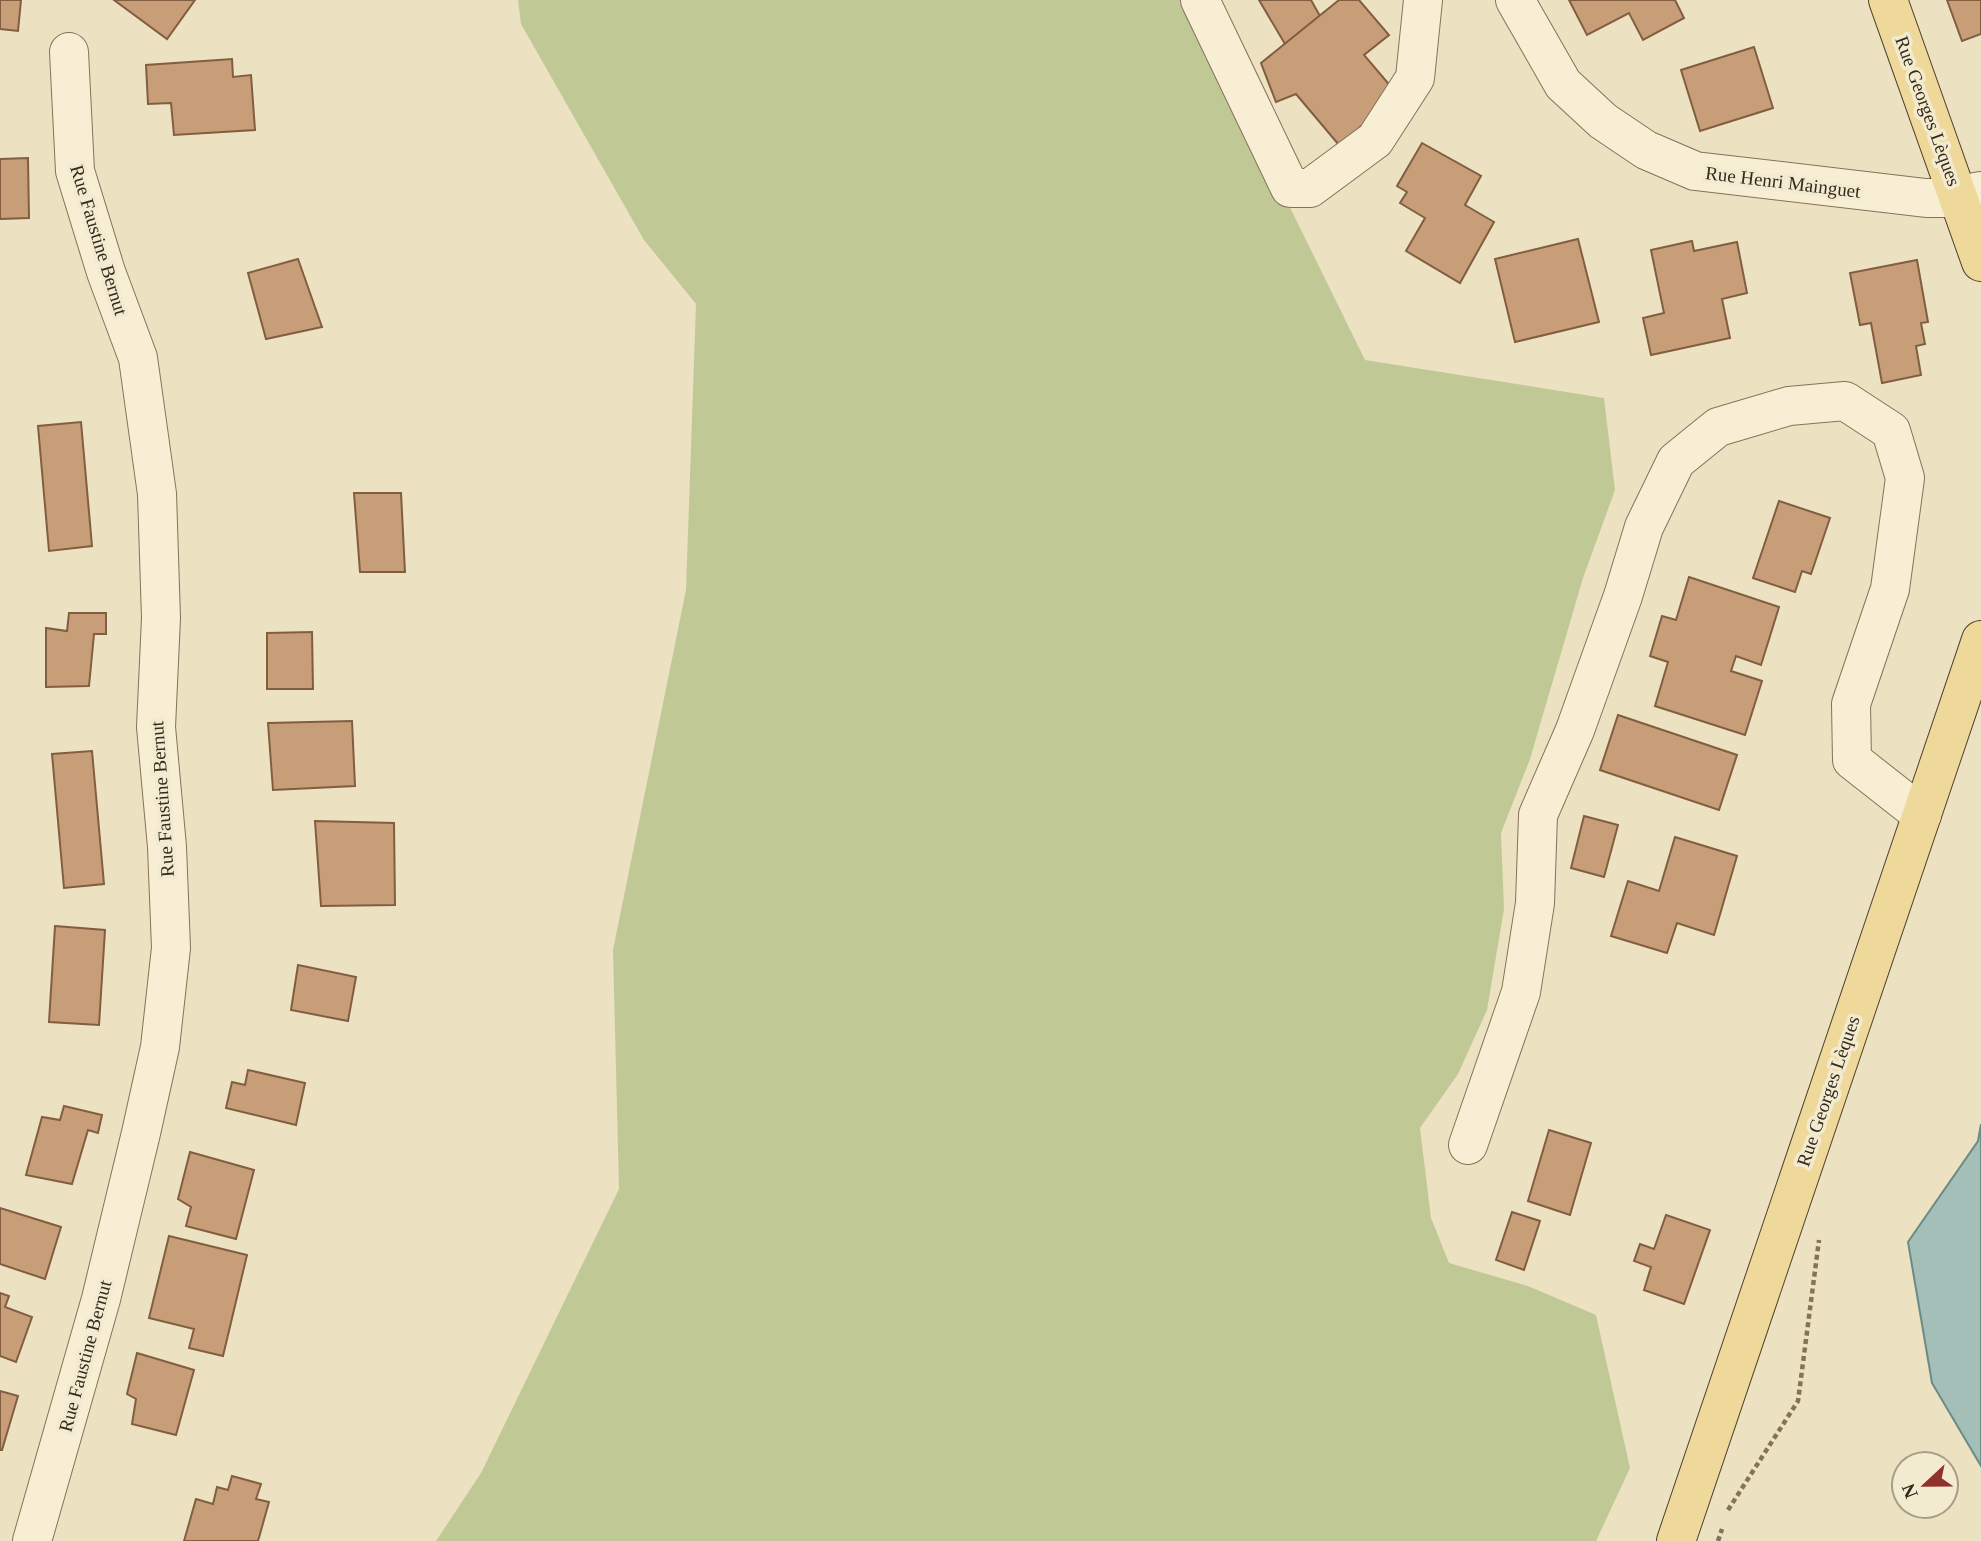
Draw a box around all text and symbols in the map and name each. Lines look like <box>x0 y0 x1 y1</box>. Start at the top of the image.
street label: Rue Georges Lèques <box>1891 33 1965 189</box>
street label: Rue Faustine Bernut <box>66 162 132 318</box>
street label: Rue Henri Mainguet <box>1704 162 1863 202</box>
street label: Rue Faustine Bernut <box>146 720 178 878</box>
street label: Rue Georges Lèques <box>1792 1013 1864 1169</box>
street label: Rue Faustine Bernut <box>55 1277 116 1434</box>
north arrow <box>1890 1450 1960 1520</box>
text: N <box>1897 1481 1922 1501</box>

